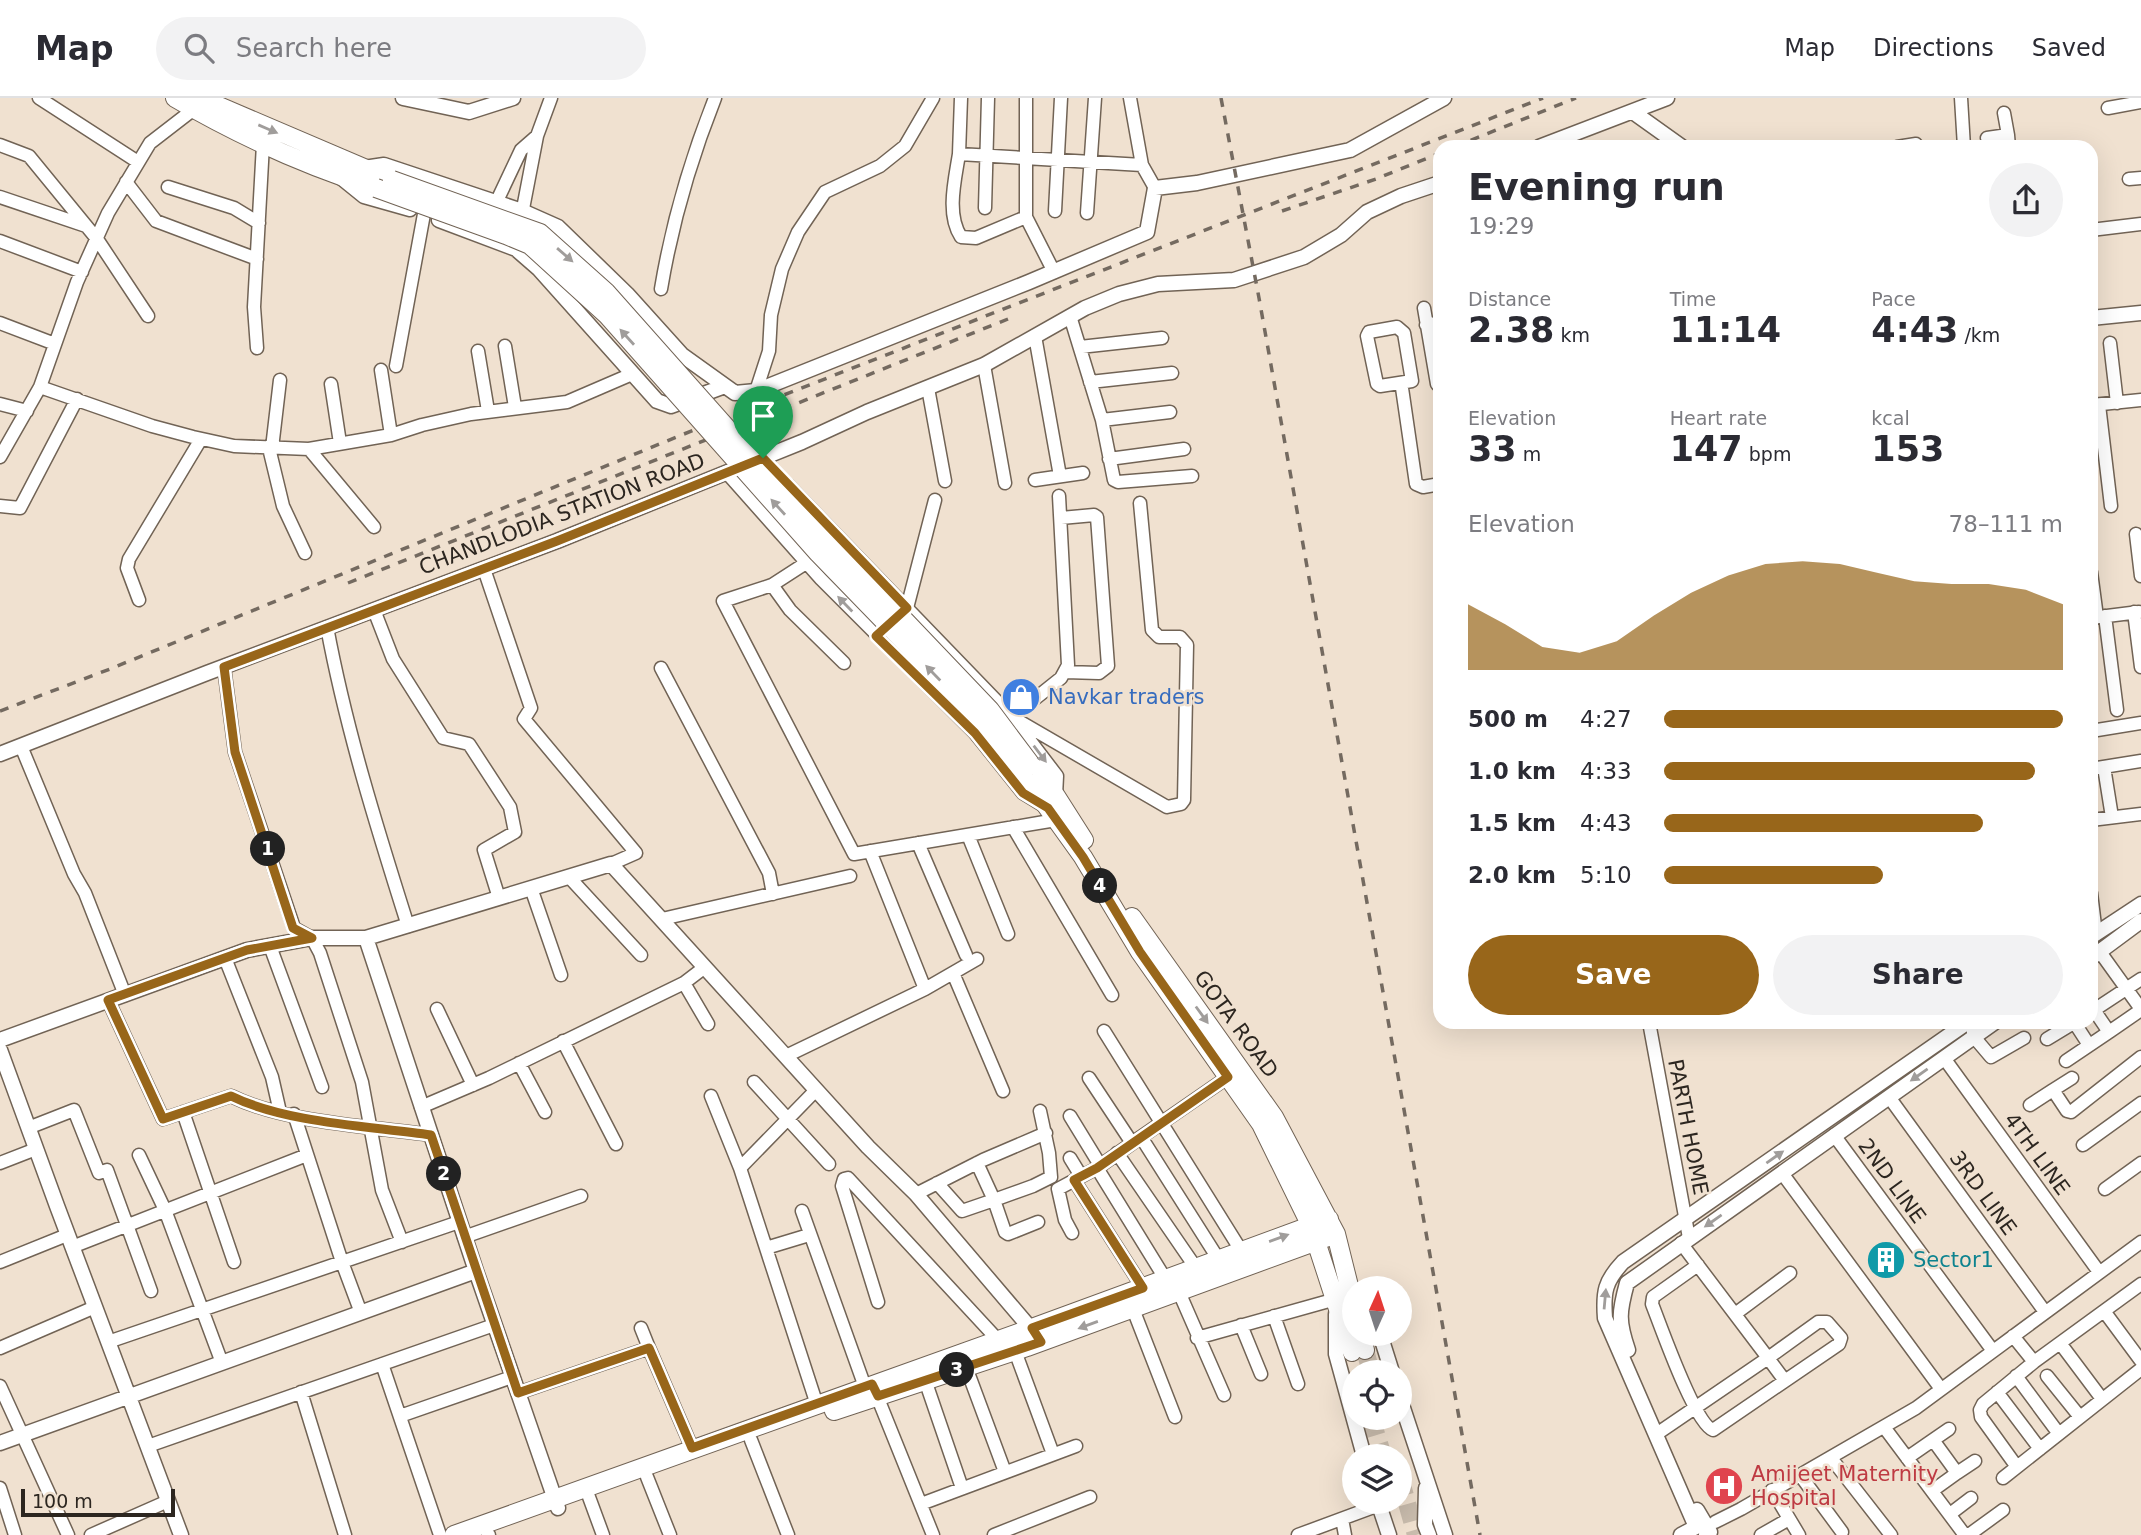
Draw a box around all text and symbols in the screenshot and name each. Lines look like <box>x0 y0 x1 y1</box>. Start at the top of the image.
search box <box>156 17 646 80</box>
text: Map <box>35 29 114 68</box>
icon: search <box>180 29 218 67</box>
text: Search here <box>236 33 392 63</box>
text: Map <box>1784 34 1835 62</box>
text: Directions <box>1873 34 1994 62</box>
text: Saved <box>2032 34 2106 62</box>
one-way arrow <box>258 123 279 134</box>
button: share <box>1989 163 2063 237</box>
text: Evening run <box>1468 165 1725 209</box>
text: 19:29 <box>1468 213 1534 239</box>
one-way arrow <box>556 247 574 263</box>
text: Distance <box>1468 288 1551 310</box>
text: Time <box>1670 288 1716 310</box>
text: Pace <box>1871 288 1916 310</box>
text: 2.38 <box>1468 310 1554 350</box>
text: 11:14 <box>1670 310 1781 350</box>
text: 4:43 <box>1871 310 1958 350</box>
text: km <box>1554 324 1590 346</box>
text: /km <box>1958 324 2000 346</box>
one-way arrow <box>619 329 635 346</box>
pin <box>733 386 793 458</box>
icon: arrive <box>744 397 782 435</box>
text: Elevation <box>1468 407 1556 429</box>
text: Heart rate <box>1670 407 1767 429</box>
text: kcal <box>1871 407 1910 429</box>
text: 33 <box>1468 429 1517 469</box>
text: 147 <box>1670 429 1743 469</box>
text: 153 <box>1871 429 1944 469</box>
text: m <box>1517 443 1541 465</box>
text: bpm <box>1743 443 1791 465</box>
street label: CHANDLODIA STATION ROAD <box>416 448 708 580</box>
one-way arrow <box>770 499 786 516</box>
text: Elevation <box>1468 511 1575 537</box>
text: 78–111 m <box>1949 511 2063 537</box>
one-way arrow <box>837 596 853 613</box>
one-way arrow <box>925 664 942 681</box>
shop icon: Navkar traders <box>1000 676 1042 718</box>
place label: Navkar traders <box>1048 685 1205 709</box>
text: 500 m <box>1468 706 1548 732</box>
text: 4:27 <box>1580 706 1632 732</box>
one-way arrow <box>1033 745 1047 763</box>
text: 1.0 km <box>1468 758 1556 784</box>
text: 4:33 <box>1580 758 1632 784</box>
text: 1.5 km <box>1468 810 1556 836</box>
text: 4:43 <box>1580 810 1632 836</box>
pin: 1 <box>250 832 286 866</box>
text: 1 <box>261 837 274 859</box>
text: 2.0 km <box>1468 862 1556 888</box>
text: 5:10 <box>1580 862 1632 888</box>
pin: 4 <box>1082 868 1118 904</box>
text: 4 <box>1093 874 1106 896</box>
button: Save <box>1468 935 1759 1015</box>
button: Share <box>1773 935 2063 1015</box>
street label: GOTA ROAD <box>1189 966 1283 1082</box>
one-way arrow <box>1195 1006 1209 1024</box>
street label: PARTH HOME <box>1663 1057 1713 1197</box>
one-way arrow <box>1910 1068 1928 1082</box>
street label: 4TH LINE <box>1999 1108 2075 1200</box>
street label: 2ND LINE <box>1853 1134 1931 1228</box>
street label: 3RD LINE <box>1945 1146 2021 1240</box>
one-way arrow <box>1765 1151 1784 1164</box>
pin: 2 <box>426 1156 462 1192</box>
text: 2 <box>437 1162 450 1184</box>
one-way arrow <box>1704 1214 1722 1228</box>
one-way arrow <box>1268 1232 1289 1243</box>
building icon: Sector1 <box>1865 1239 1907 1281</box>
place label: Sector1 <box>1913 1248 1994 1272</box>
north arrow <box>1342 1276 1412 1346</box>
map controls <box>1342 1276 1412 1514</box>
one-way arrow <box>1600 1288 1611 1310</box>
one-way arrow <box>1077 1320 1098 1331</box>
pin: 3 <box>940 1352 974 1388</box>
text: 3 <box>950 1358 963 1380</box>
button: locate <box>1342 1360 1412 1430</box>
button: layers <box>1342 1444 1412 1514</box>
place label: Amijeet Maternity Hospital <box>1751 1462 1938 1510</box>
hospital icon: Amijeet Maternity Hospital <box>1703 1465 1745 1507</box>
scale bar <box>21 1486 175 1518</box>
text: 100 m <box>32 1490 93 1512</box>

